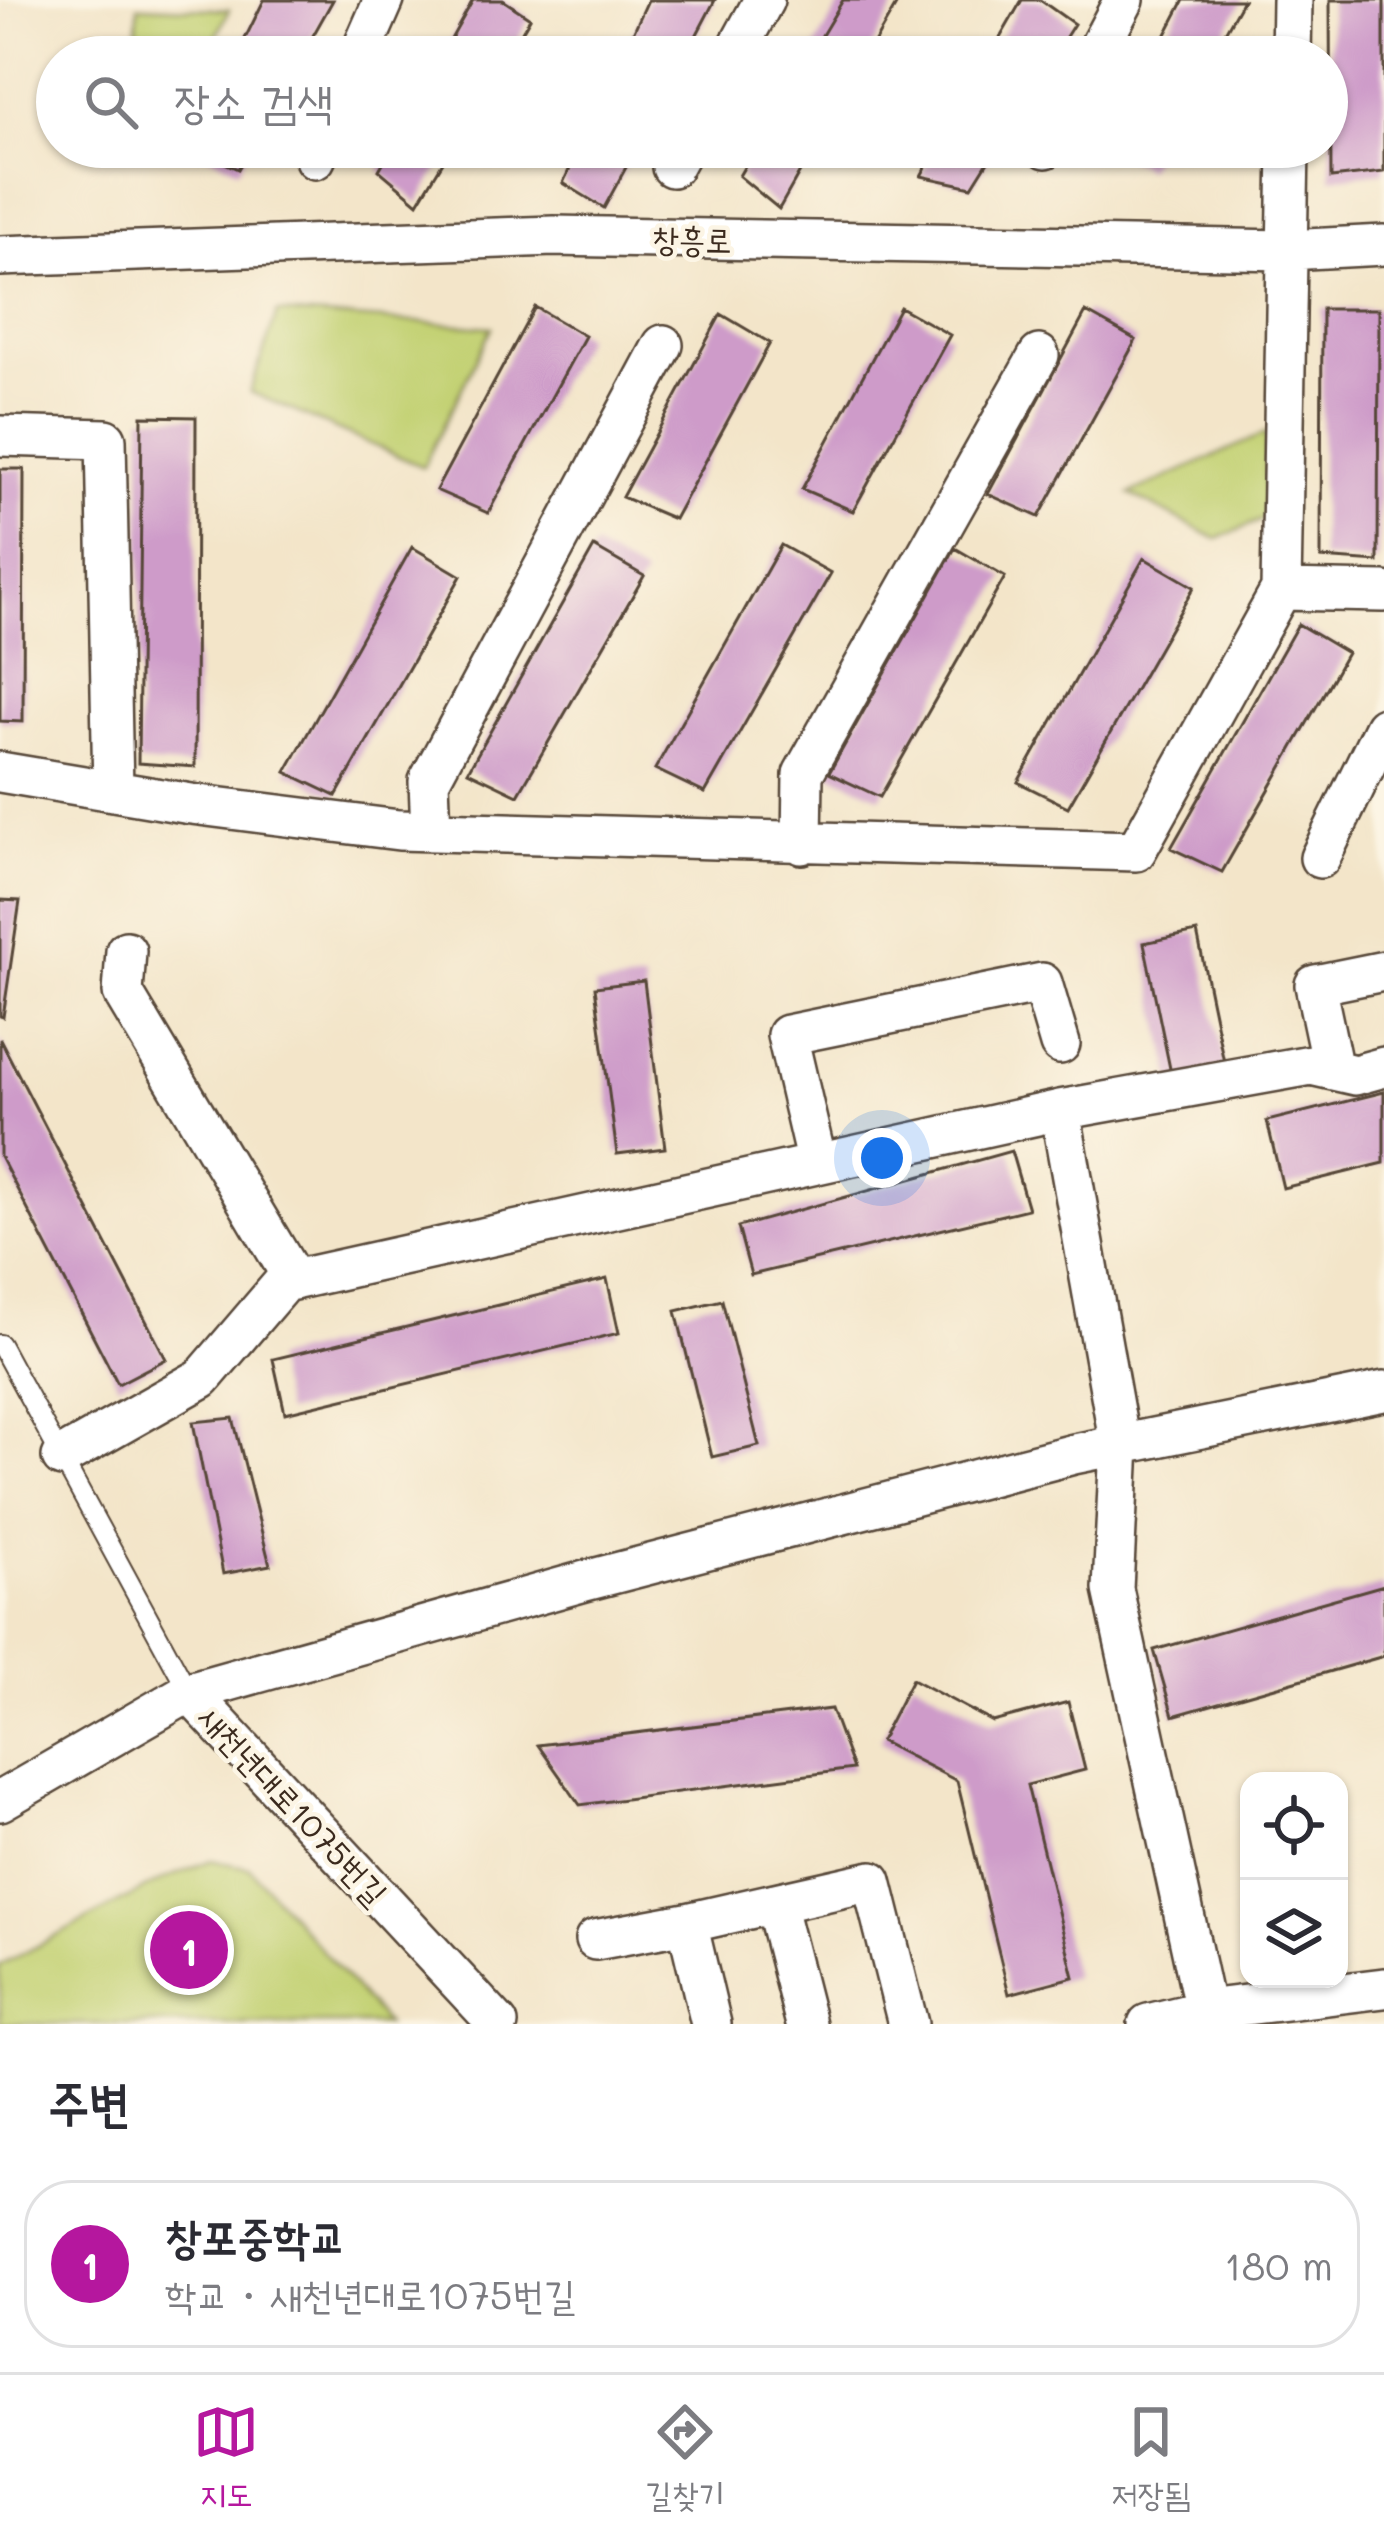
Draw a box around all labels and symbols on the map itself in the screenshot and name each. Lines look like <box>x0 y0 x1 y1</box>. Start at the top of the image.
street label: 창흥로 <box>652 216 732 260</box>
your location <box>852 1128 912 1188</box>
street label: 새천년대로1075번길 <box>190 1695 398 1913</box>
pin: 1 <box>150 1905 228 1995</box>

